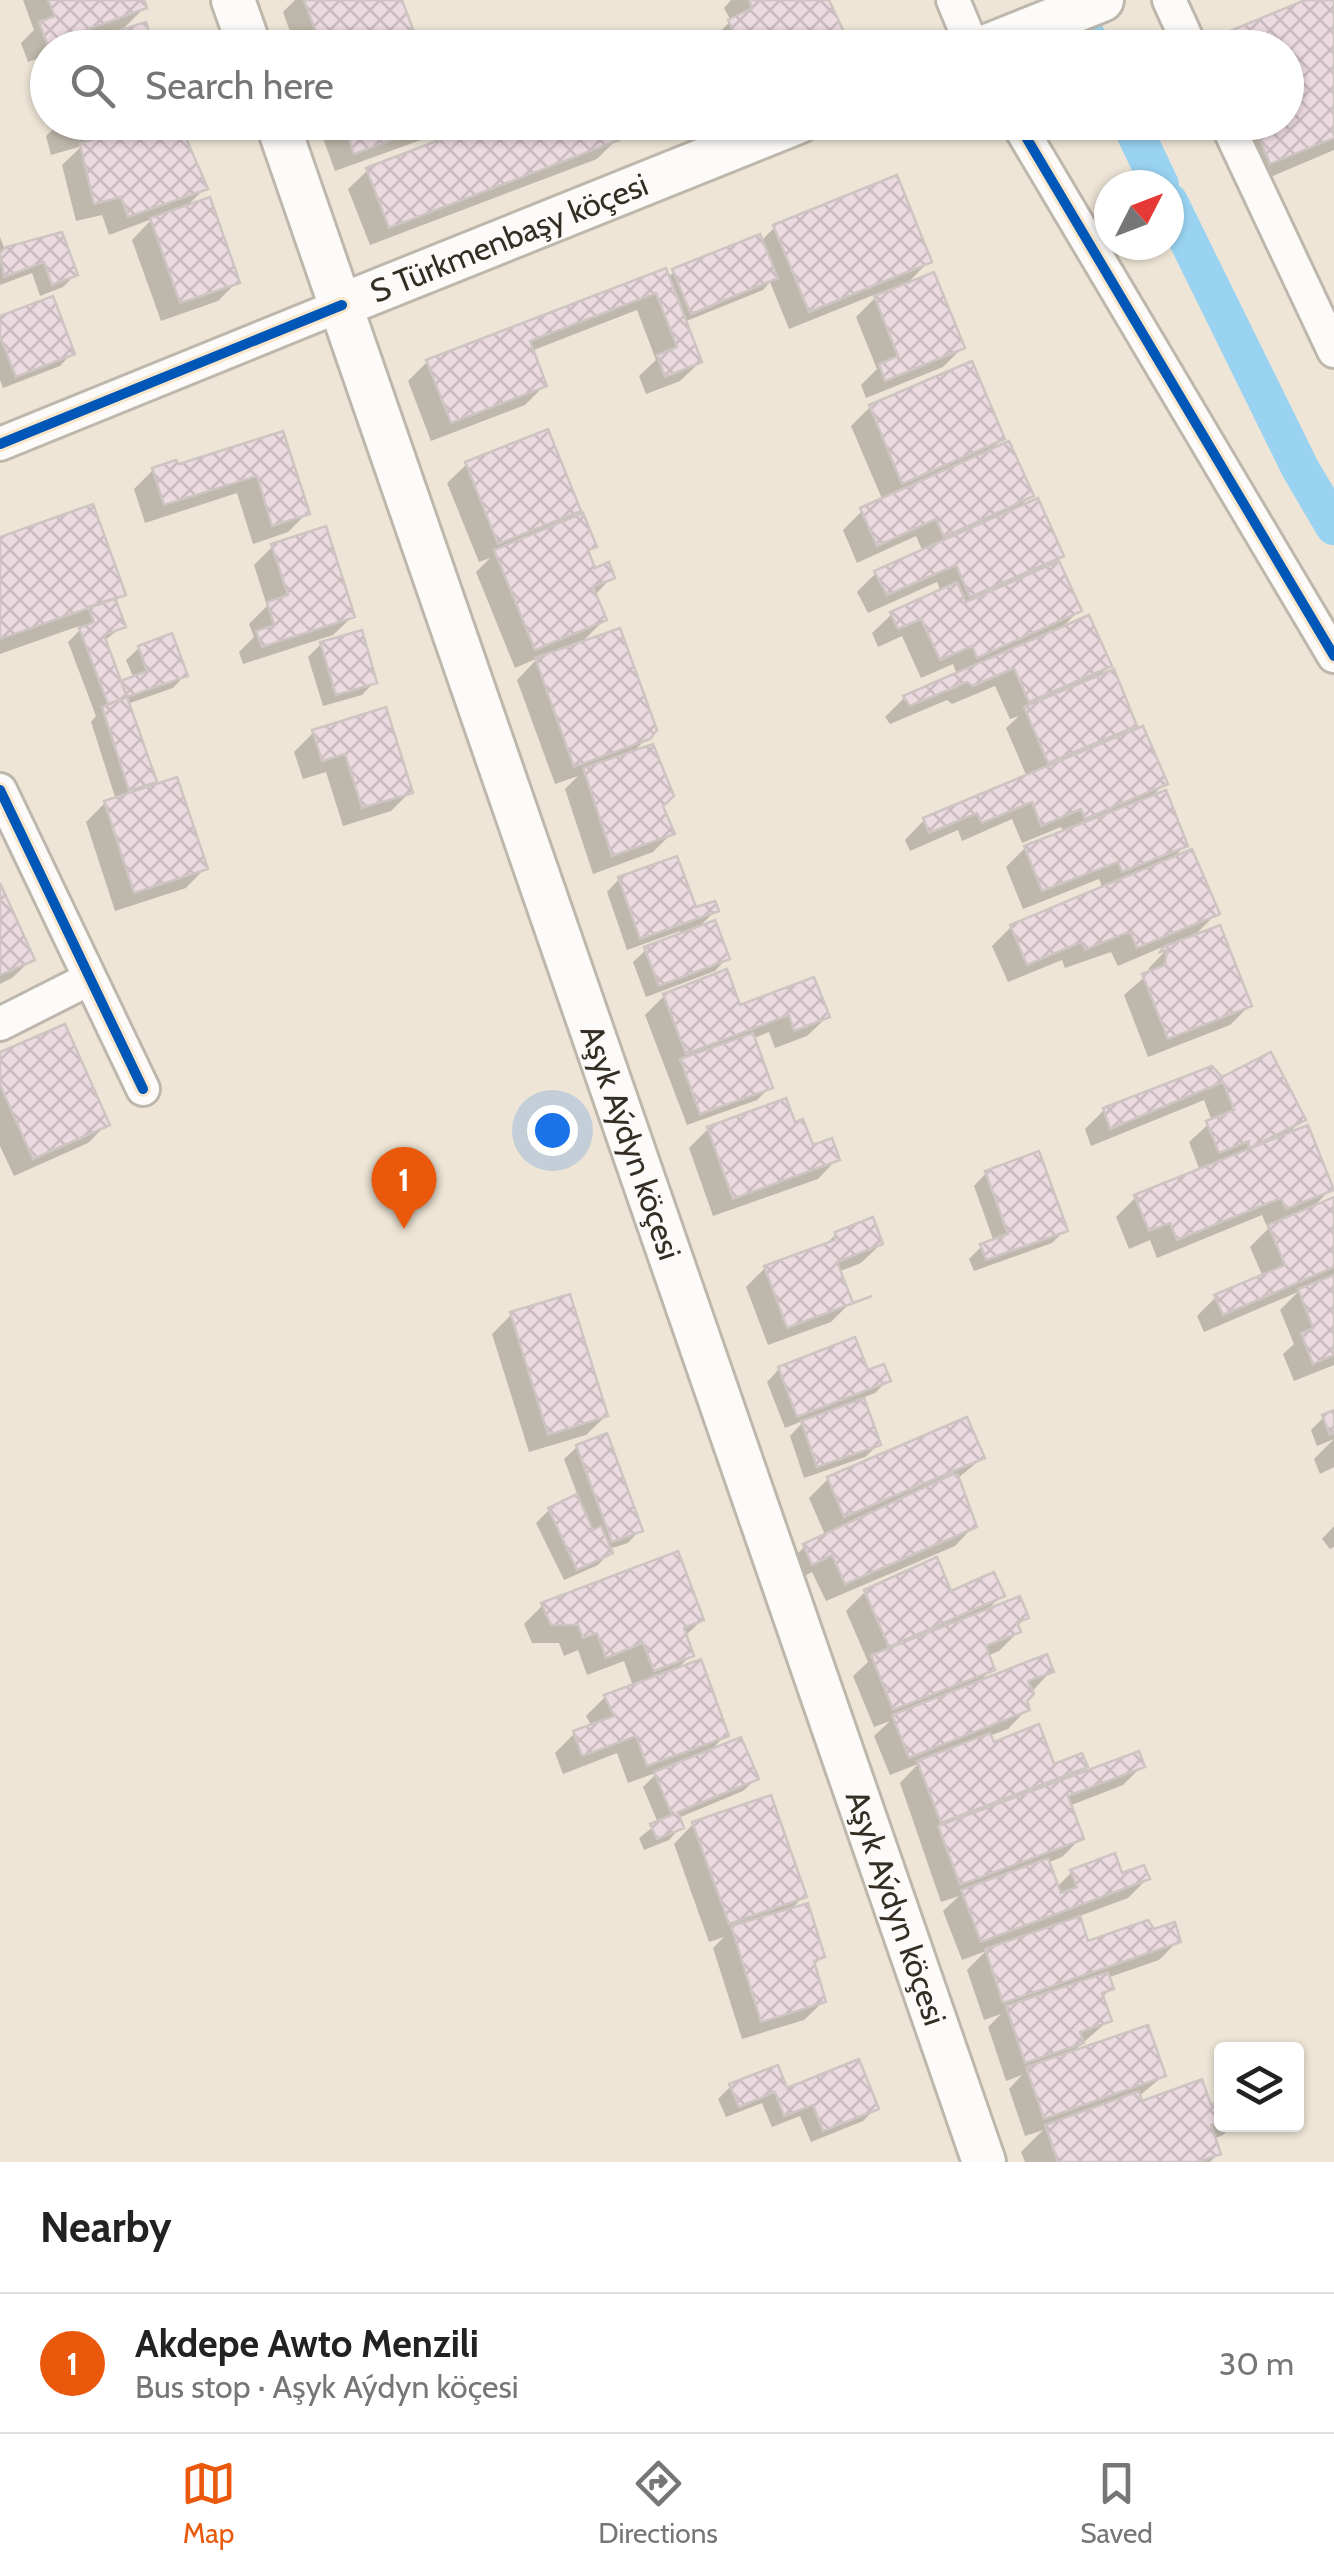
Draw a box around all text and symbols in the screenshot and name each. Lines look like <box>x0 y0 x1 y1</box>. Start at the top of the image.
search box <box>30 30 1304 140</box>
icon: search <box>65 58 120 113</box>
text: Search here <box>145 62 334 109</box>
street label: S Türkmenbaşy köçesi <box>364 164 653 311</box>
north arrow <box>1094 170 1184 260</box>
street label: Aşyk Aýdyn köçesi <box>572 1020 690 1265</box>
your location <box>527 1105 578 1156</box>
pin: 1 <box>372 1146 436 1229</box>
street label: Aşyk Aýdyn köçesi <box>838 1785 955 2030</box>
map controls <box>1214 2042 1304 2132</box>
button: layers <box>1214 2042 1304 2132</box>
text: Nearby <box>40 2201 172 2253</box>
text: Akdepe Awto Menzili <box>135 2320 479 2367</box>
text: 1 <box>67 2344 78 2383</box>
text: 30 m <box>1219 2344 1294 2383</box>
text: Bus stop · Aşyk Aýdyn köçesi <box>135 2367 518 2406</box>
tab: Map <box>181 2456 236 2550</box>
tab: Directions <box>598 2456 718 2550</box>
tab: Saved <box>1080 2456 1153 2550</box>

